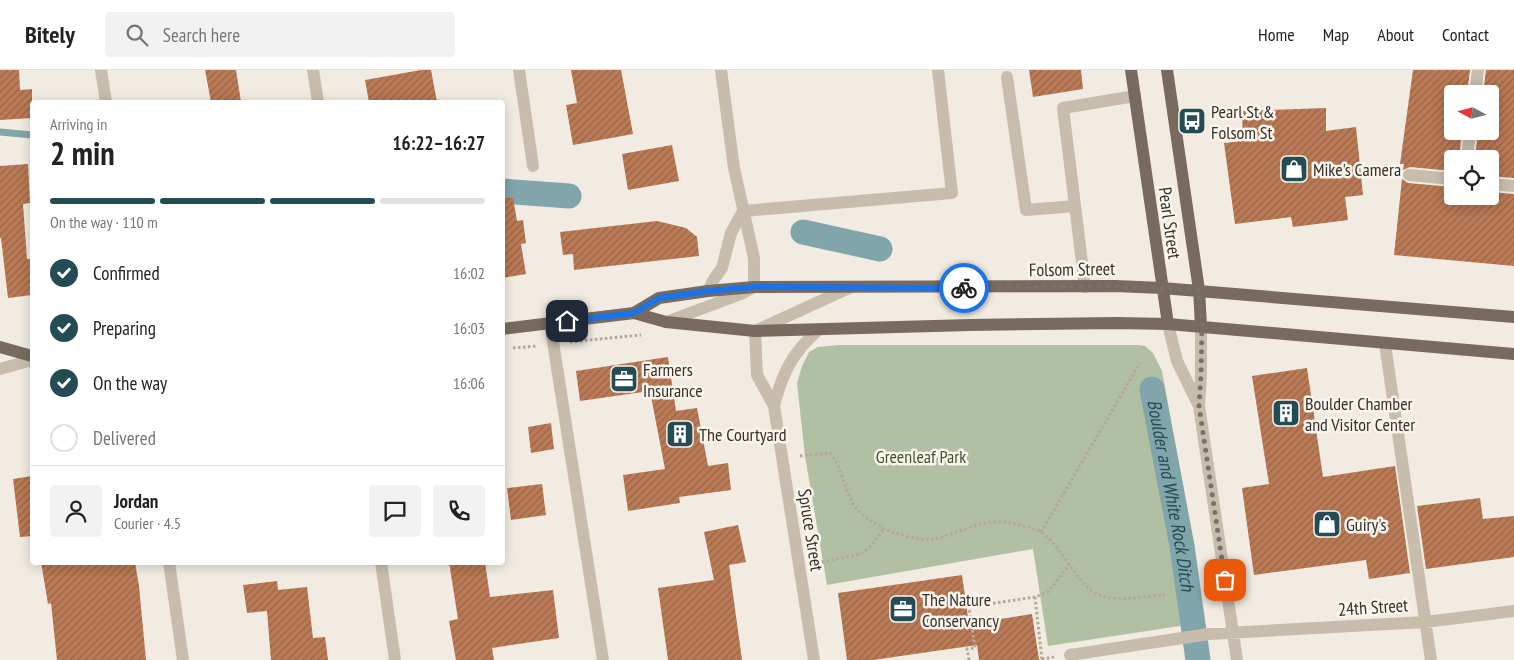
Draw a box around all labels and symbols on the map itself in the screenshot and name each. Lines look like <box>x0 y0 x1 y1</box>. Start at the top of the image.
north arrow <box>1444 85 1499 140</box>
place label: Pearl St & Folsom St <box>1211 100 1274 144</box>
bus stop icon: Pearl St & Folsom St <box>1177 106 1207 136</box>
shop icon: Mike's Camera <box>1279 154 1309 184</box>
place label: Mike's Camera <box>1313 158 1401 181</box>
street label: Pearl Street <box>1154 186 1186 261</box>
street label: Folsom Street <box>1029 257 1115 281</box>
courier <box>939 263 989 313</box>
pin <box>546 300 588 342</box>
place label: Farmers Insurance <box>643 358 703 402</box>
office icon: Farmers Insurance <box>609 364 639 394</box>
place label: Boulder Chamber and Visitor Center <box>1305 392 1415 436</box>
water label: Boulder and White Rock Ditch <box>1142 398 1200 594</box>
building icon: Boulder Chamber and Visitor Center <box>1271 398 1301 428</box>
building icon: The Courtyard <box>665 419 695 449</box>
place label: The Courtyard <box>699 423 786 446</box>
park label: Greenleaf Park <box>876 445 966 468</box>
street label: Spruce Street <box>793 487 829 573</box>
shop icon: Guiry's <box>1312 509 1342 539</box>
place label: Guiry's <box>1346 513 1387 536</box>
pin <box>1204 559 1246 601</box>
place label: The Nature Conservancy <box>922 588 999 632</box>
street label: 24th Street <box>1337 593 1409 621</box>
office icon: The Nature Conservancy <box>888 594 918 624</box>

